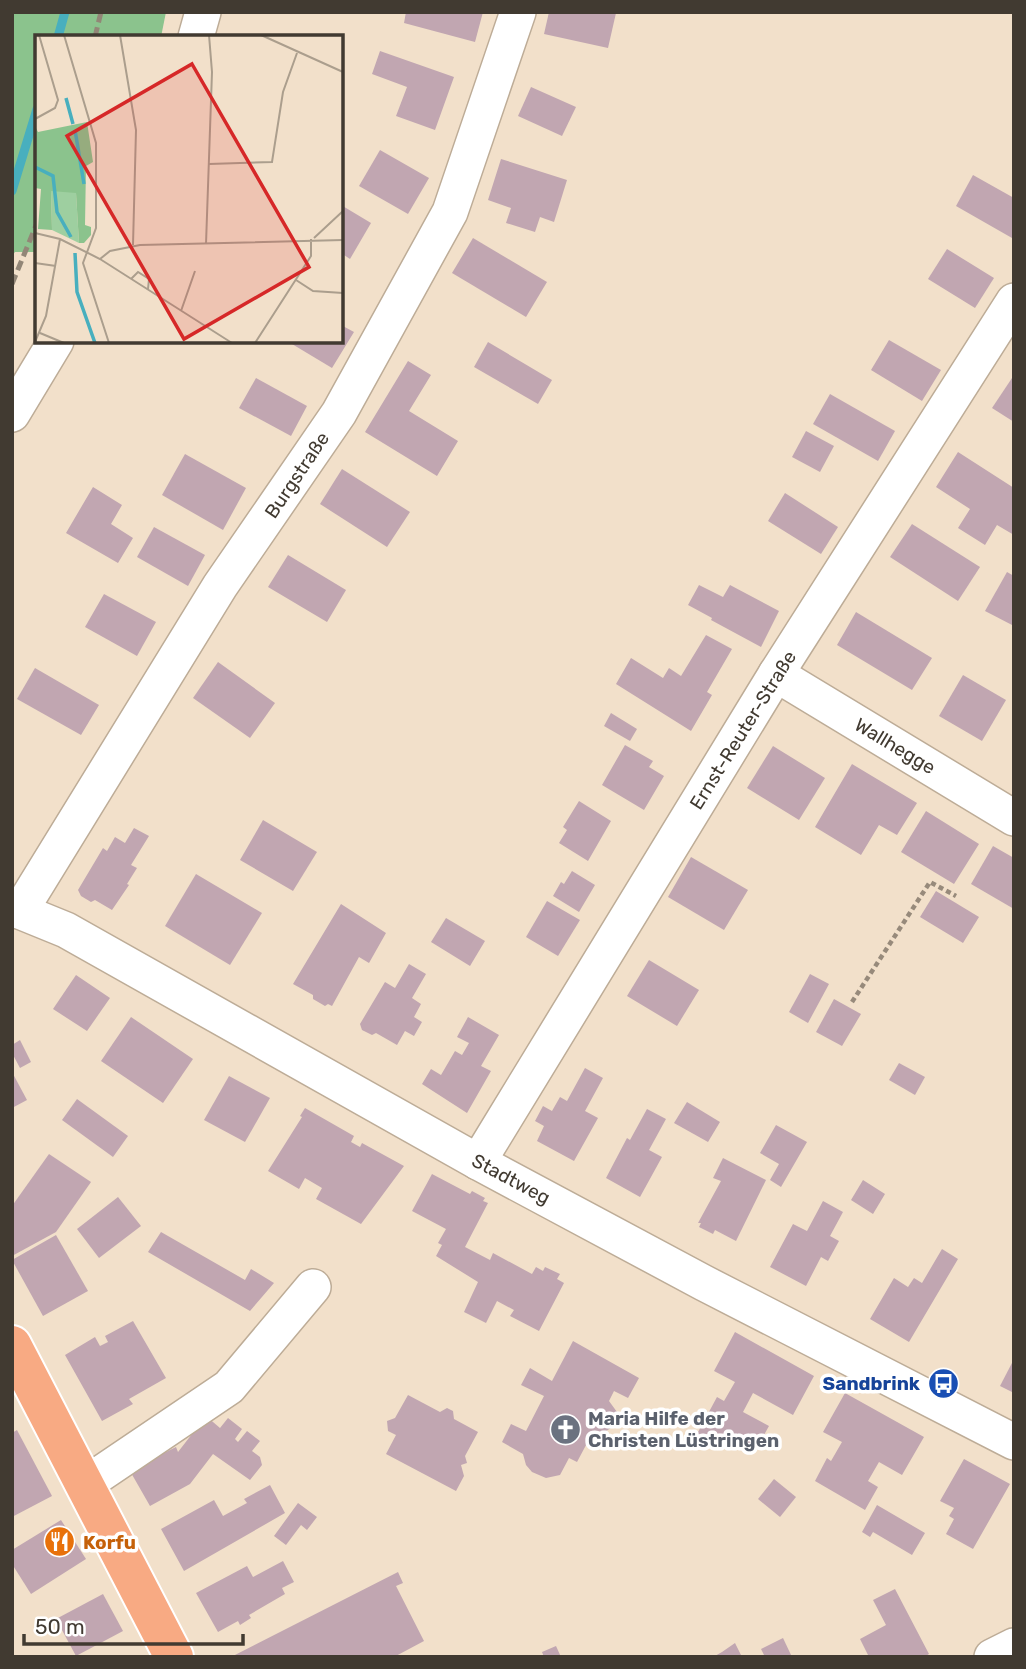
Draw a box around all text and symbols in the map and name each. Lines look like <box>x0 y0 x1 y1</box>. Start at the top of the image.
inset map <box>35 35 343 343</box>
street label: Burgstraße <box>260 428 334 522</box>
street label: Ernst-Reuter-Straße <box>685 646 801 814</box>
street label: Wallhegge <box>850 713 940 779</box>
street label: Stadtweg <box>468 1149 554 1209</box>
bus stop icon: Sandbrink <box>926 1366 960 1400</box>
place label: Sandbrink <box>823 1372 920 1395</box>
place label: Maria Hilfe der Christen Lüstringen <box>588 1407 779 1452</box>
church icon: Maria Hilfe der Christen Lüstringen <box>548 1412 582 1446</box>
restaurant icon: Korfu <box>43 1525 77 1559</box>
place label: Korfu <box>83 1531 136 1554</box>
scale bar <box>24 1602 243 1646</box>
text: 50 m <box>35 1614 85 1639</box>

